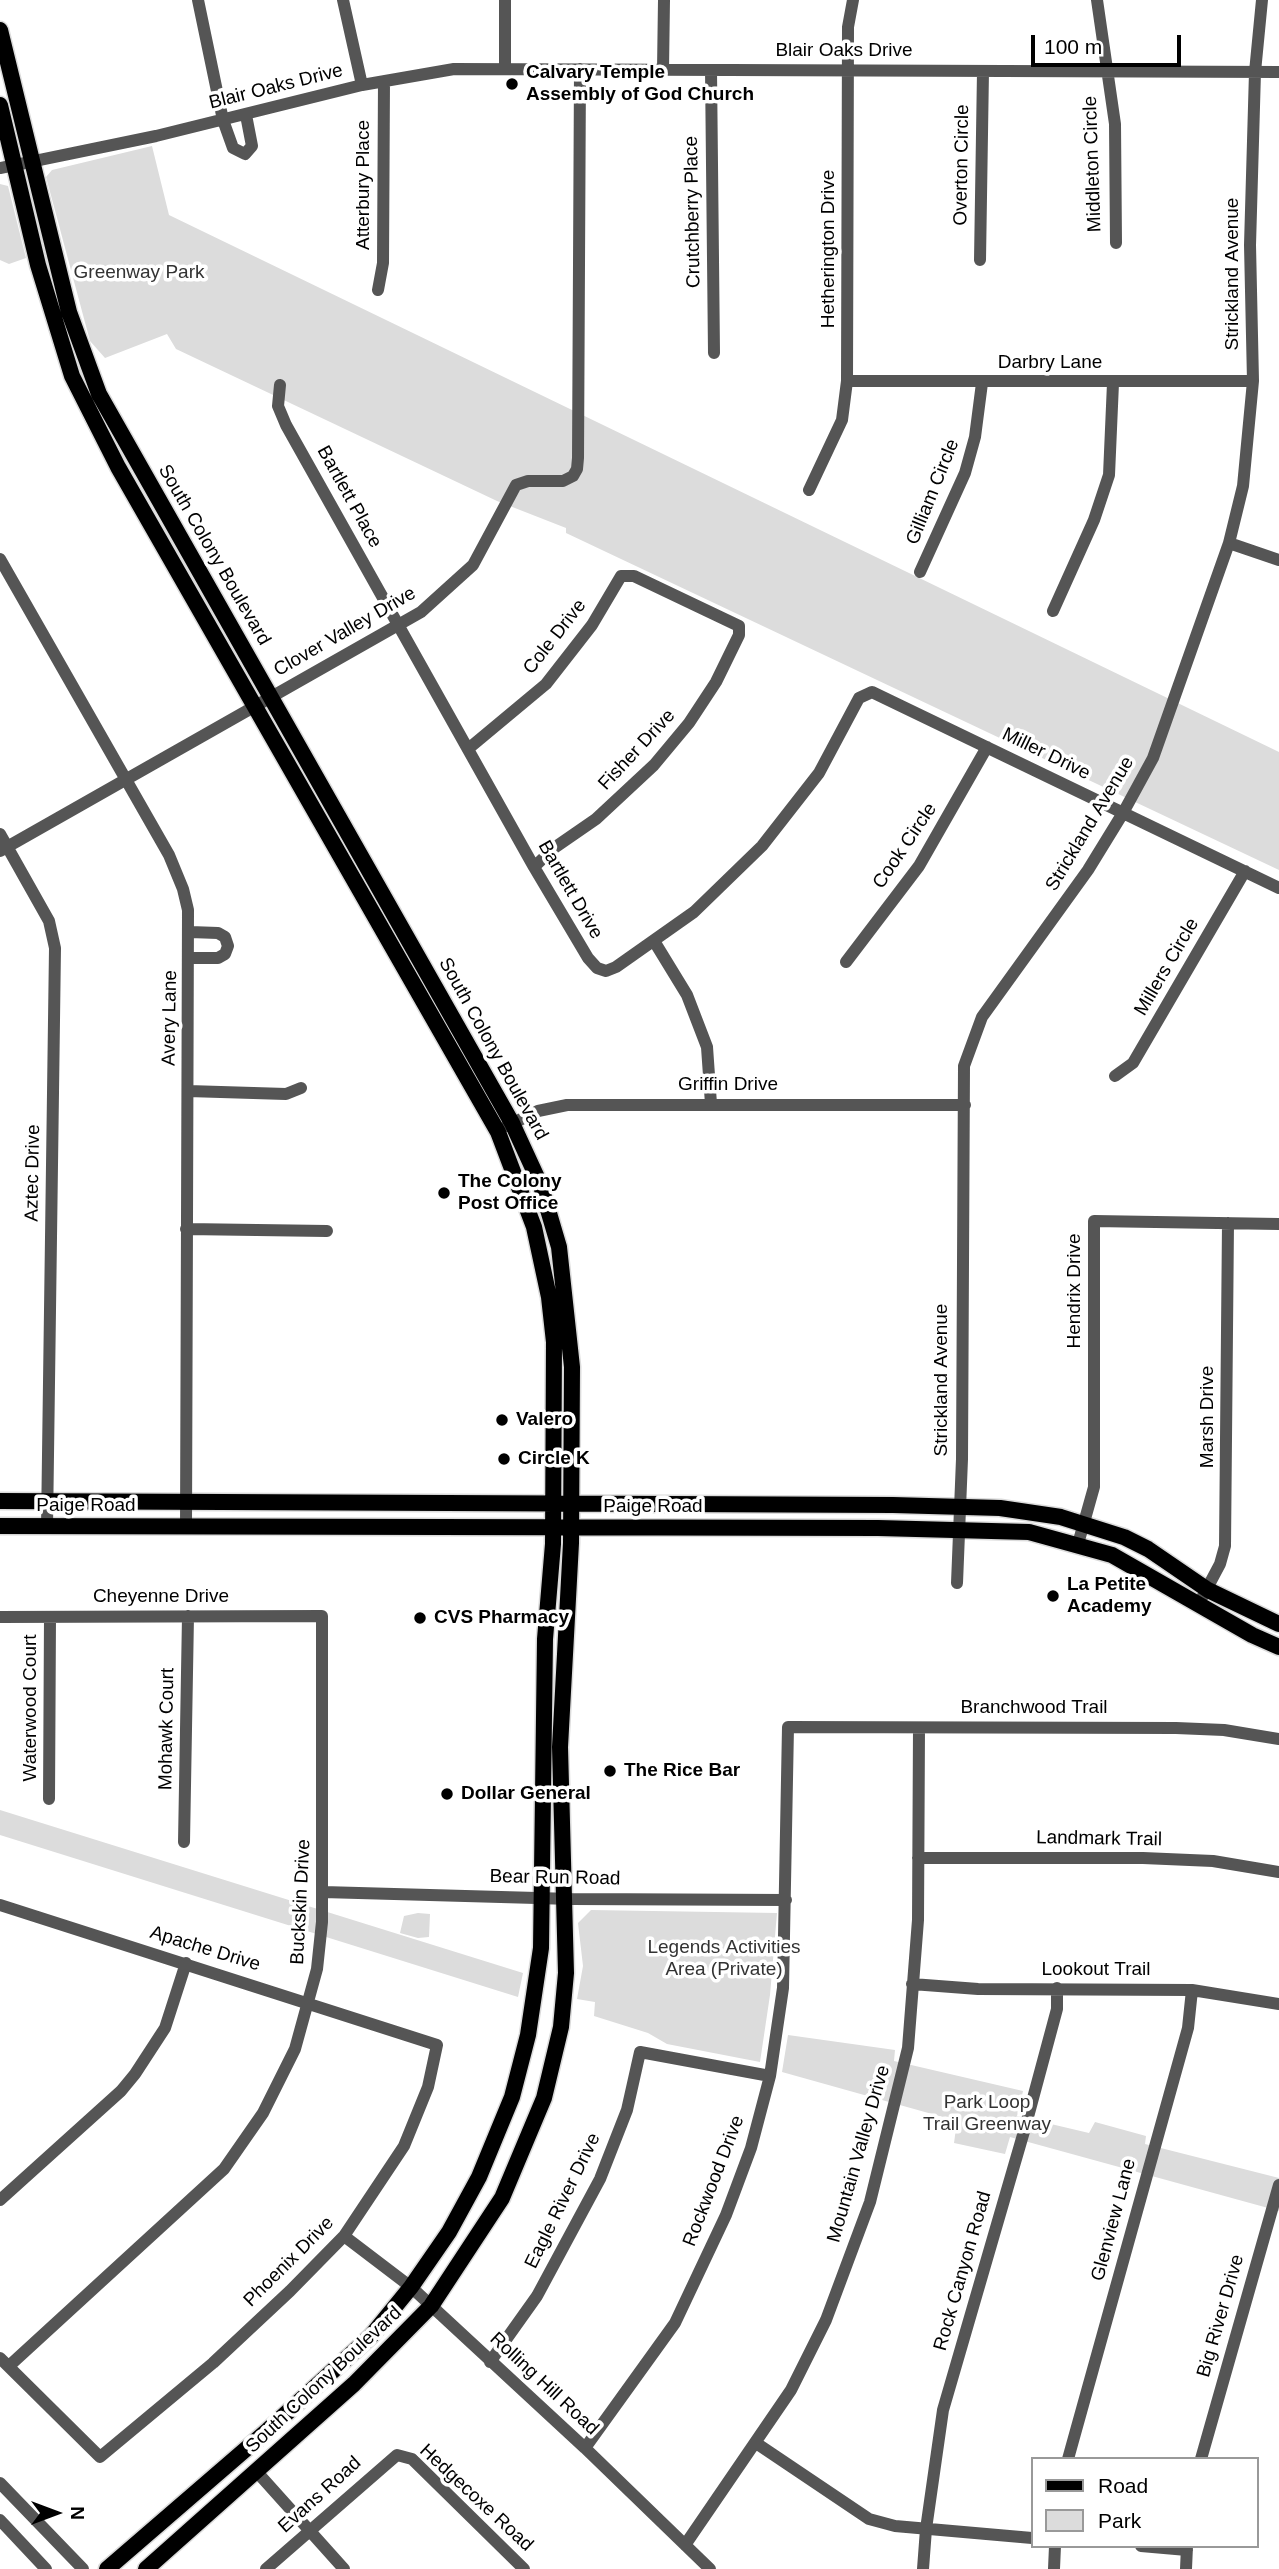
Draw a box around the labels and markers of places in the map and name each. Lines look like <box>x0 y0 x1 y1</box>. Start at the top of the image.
place label: Calvary Temple Assembly of God Church <box>526 62 754 106</box>
marker: Calvary Temple Assembly of God Church <box>504 76 520 92</box>
place label: The Colony Post Office <box>458 1171 561 1215</box>
marker: The Colony Post Office <box>436 1185 452 1201</box>
place label: Valero <box>516 1409 573 1431</box>
marker: Valero <box>494 1412 510 1428</box>
place label: Circle K <box>518 1448 590 1470</box>
marker: Circle K <box>496 1451 512 1467</box>
place label: La Petite Academy <box>1067 1574 1151 1618</box>
marker: La Petite Academy <box>1045 1588 1061 1604</box>
place label: CVS Pharmacy <box>434 1607 569 1629</box>
marker: CVS Pharmacy <box>412 1610 428 1626</box>
place label: The Rice Bar <box>624 1760 740 1782</box>
marker: The Rice Bar <box>602 1763 618 1779</box>
place label: Dollar General <box>461 1783 591 1805</box>
marker: Dollar General <box>439 1786 455 1802</box>

